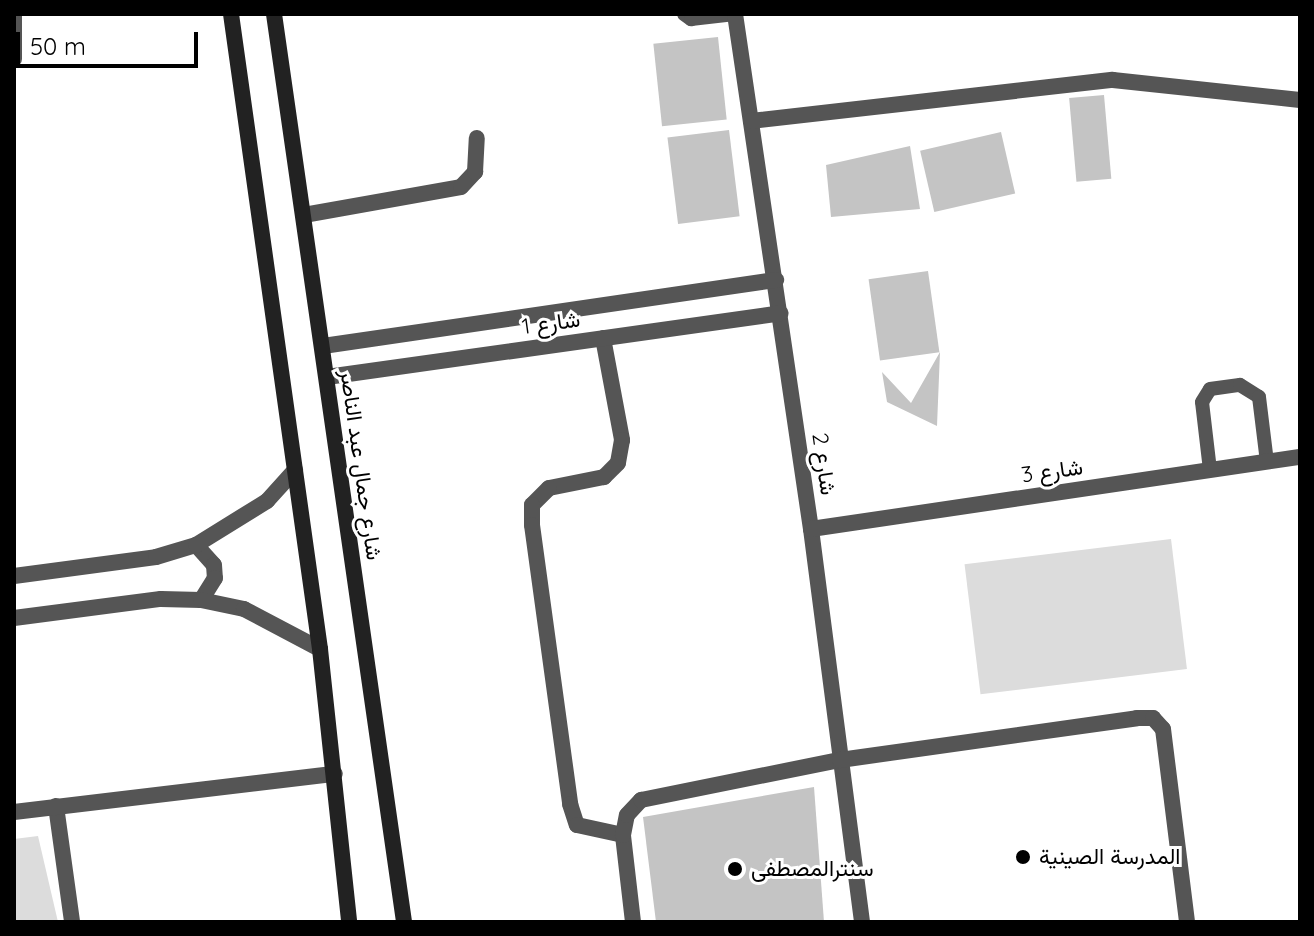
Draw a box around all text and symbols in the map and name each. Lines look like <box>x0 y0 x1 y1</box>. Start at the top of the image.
scale bar <box>20 16 202 66</box>
text: 50 m <box>30 31 86 61</box>
street label: شارع 1 <box>520 306 582 340</box>
street label: شارع جمال عبد الناصر <box>335 368 387 562</box>
street label: شارع 2 <box>807 431 841 497</box>
street label: شارع 3 <box>1020 454 1084 488</box>
place label: المدرسة الصينية <box>1039 844 1180 870</box>
marker: المدرسة الصينية <box>1014 848 1032 866</box>
place label: سنترالمصطفى <box>751 856 874 882</box>
marker: سنترالمصطفى <box>726 860 744 878</box>

